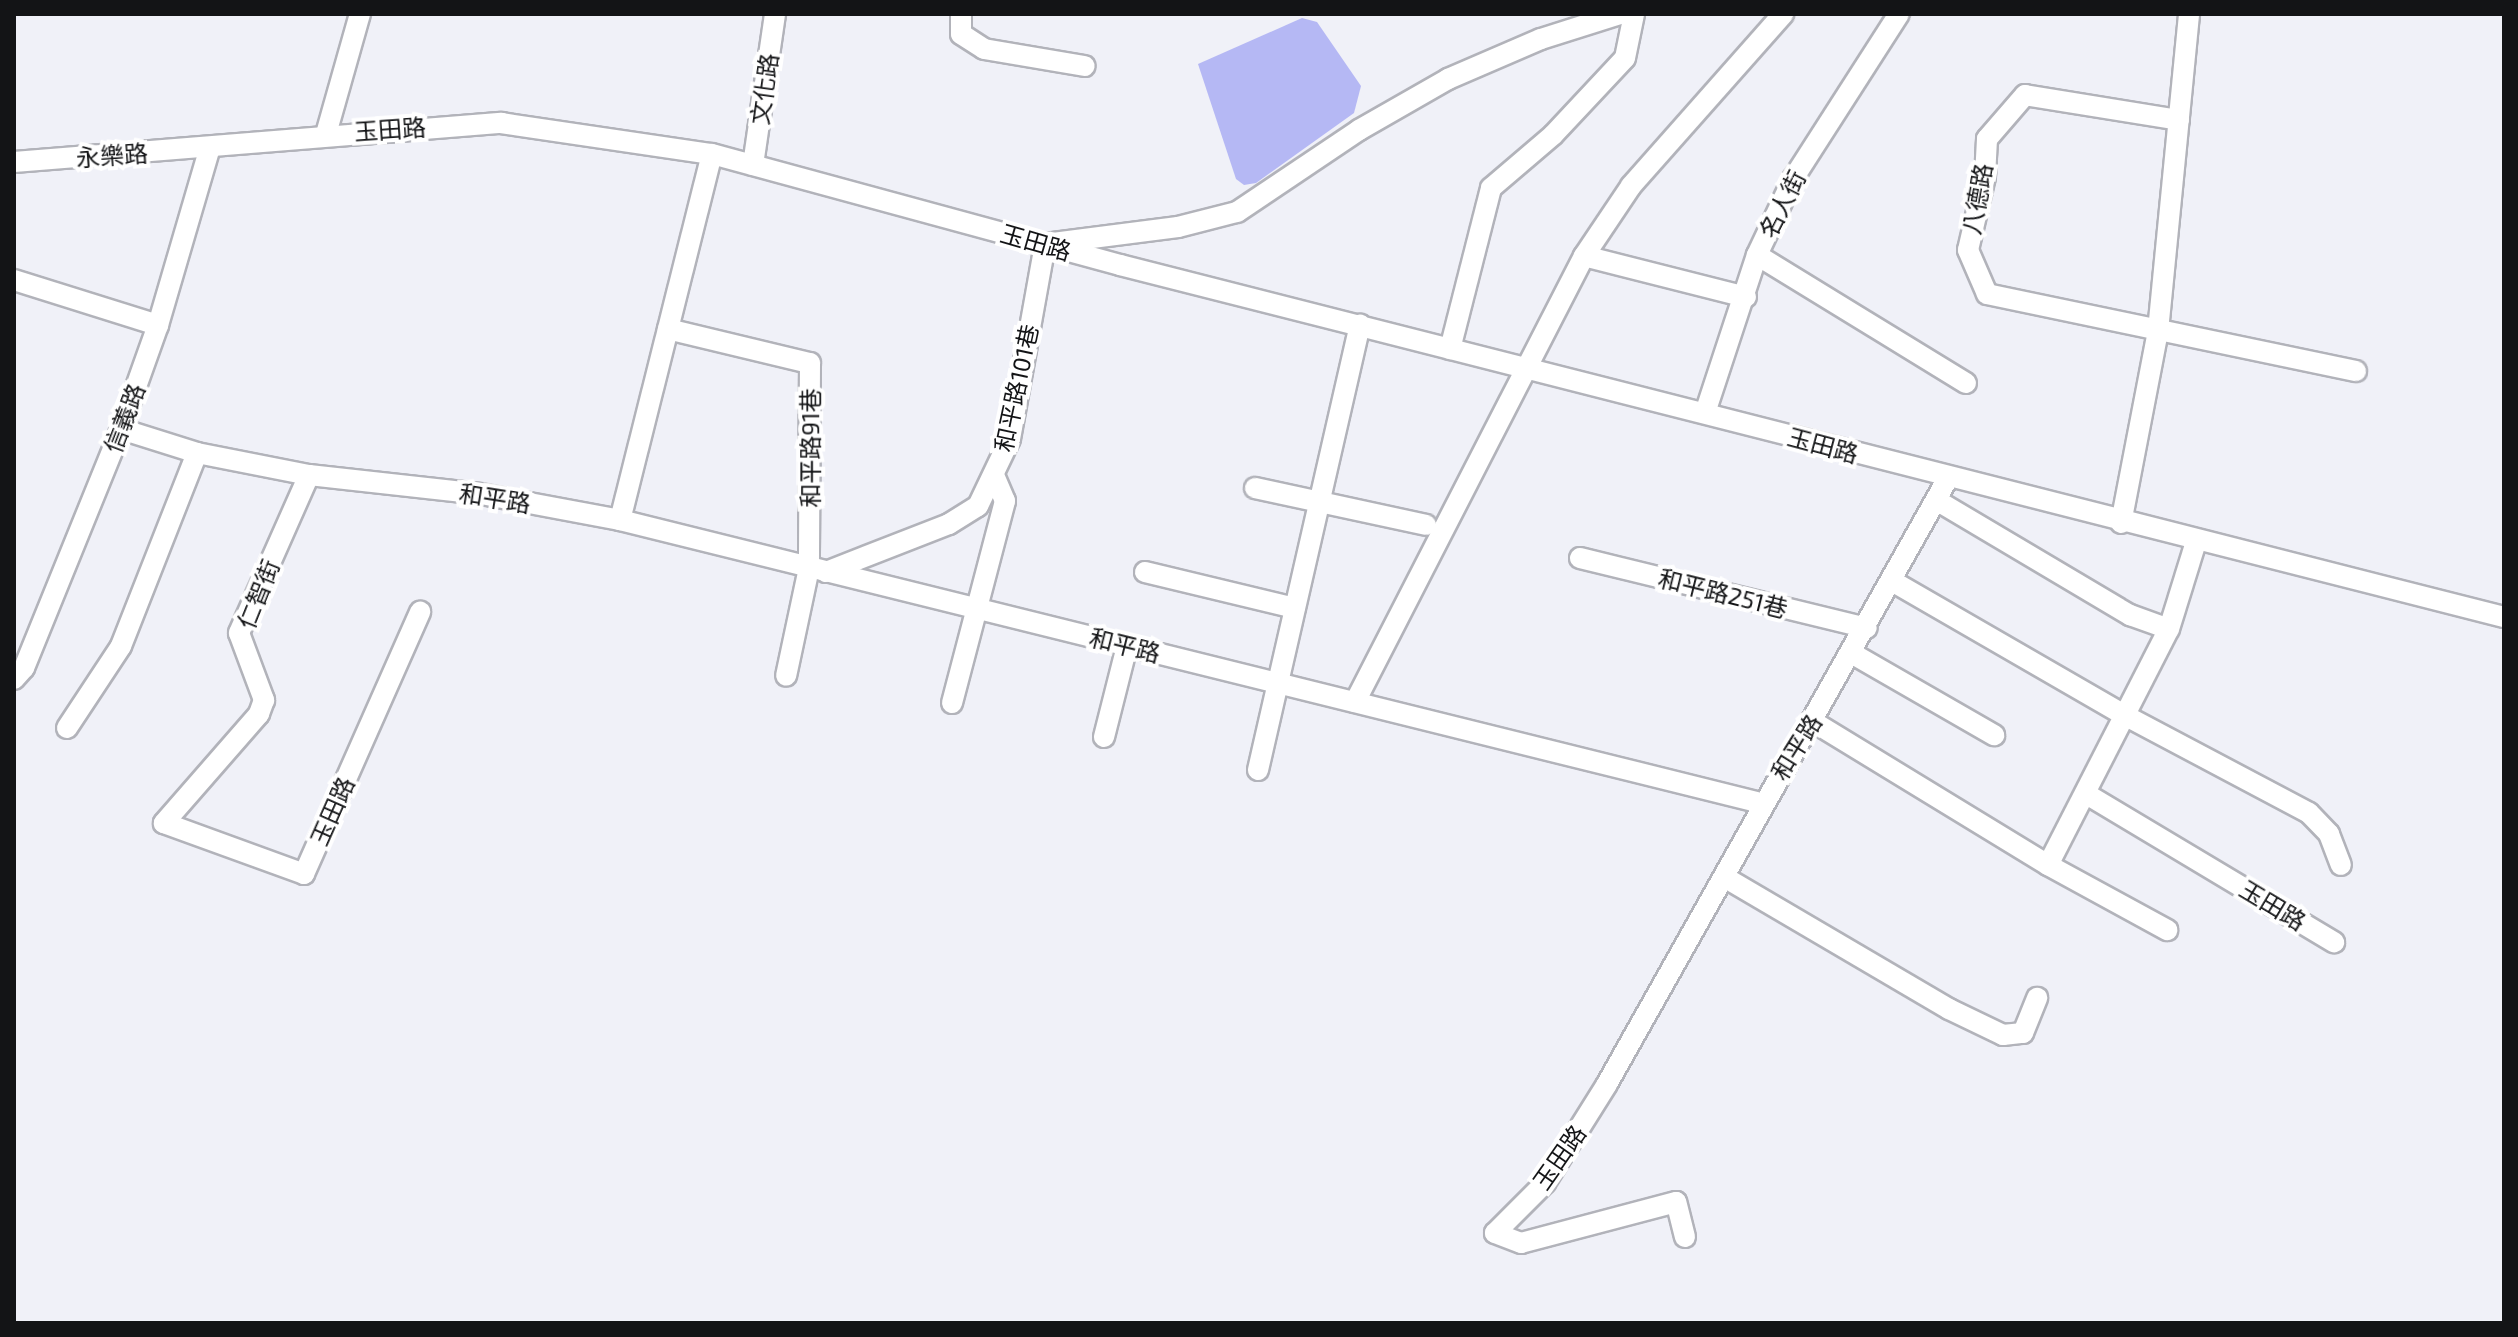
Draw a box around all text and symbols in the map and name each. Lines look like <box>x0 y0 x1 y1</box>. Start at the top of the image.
street label: 文化路 <box>745 51 783 127</box>
street label: 玉田路 <box>353 112 427 146</box>
street label: 永樂路 <box>75 138 149 172</box>
street label: 八德路 <box>1957 161 1997 237</box>
street label: 名人街 <box>1753 165 1811 243</box>
street label: 玉田路 <box>997 218 1075 266</box>
street label: 和平路101巷 <box>988 322 1044 454</box>
street label: 信義路 <box>98 379 150 457</box>
street label: 和平路91巷 <box>796 388 824 508</box>
street label: 玉田路 <box>1784 422 1862 468</box>
street label: 和平路 <box>457 478 533 518</box>
street label: 仁智街 <box>231 555 285 633</box>
street label: 和平路251巷 <box>1656 563 1790 623</box>
street label: 和平路 <box>1087 622 1163 668</box>
street label: 和平路 <box>1765 709 1827 785</box>
street label: 玉田路 <box>304 772 360 850</box>
street label: 玉田路 <box>2235 874 2311 936</box>
street label: 玉田路 <box>1527 1119 1591 1195</box>

